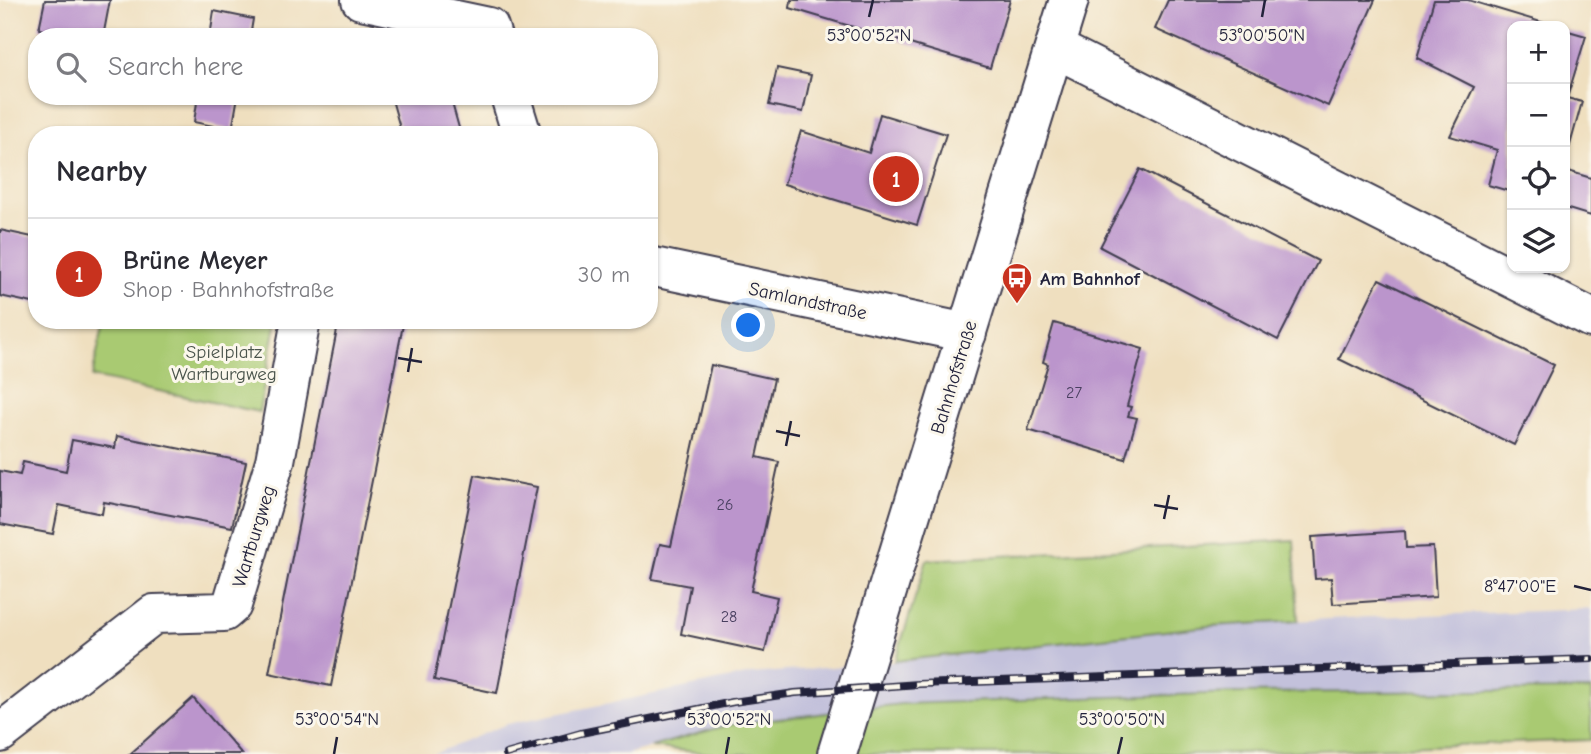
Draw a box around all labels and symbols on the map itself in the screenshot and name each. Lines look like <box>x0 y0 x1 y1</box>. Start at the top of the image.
text: 53°00'52"N <box>827 25 911 46</box>
text: 53°00'50"N <box>1219 25 1305 46</box>
pin: 1 <box>873 153 919 205</box>
bus stop icon: Am Bahnhof <box>1000 261 1034 305</box>
place label: Am Bahnhof <box>1040 268 1141 290</box>
street label: Samlandstraße <box>747 278 869 324</box>
your location <box>731 308 765 342</box>
street label: Bahnhofstraße <box>926 318 982 437</box>
park label: Spielplatz Wartburgweg <box>171 341 277 385</box>
house number: 27 <box>1066 384 1082 402</box>
street label: Wartburgweg <box>228 483 280 590</box>
house number: 26 <box>716 496 734 514</box>
text: 8°47'00"E <box>1484 576 1556 597</box>
house number: 28 <box>721 608 737 626</box>
text: 53°00'54"N <box>295 709 379 730</box>
text: 53°00'52"N <box>687 709 771 730</box>
text: 53°00'50"N <box>1079 709 1165 730</box>

